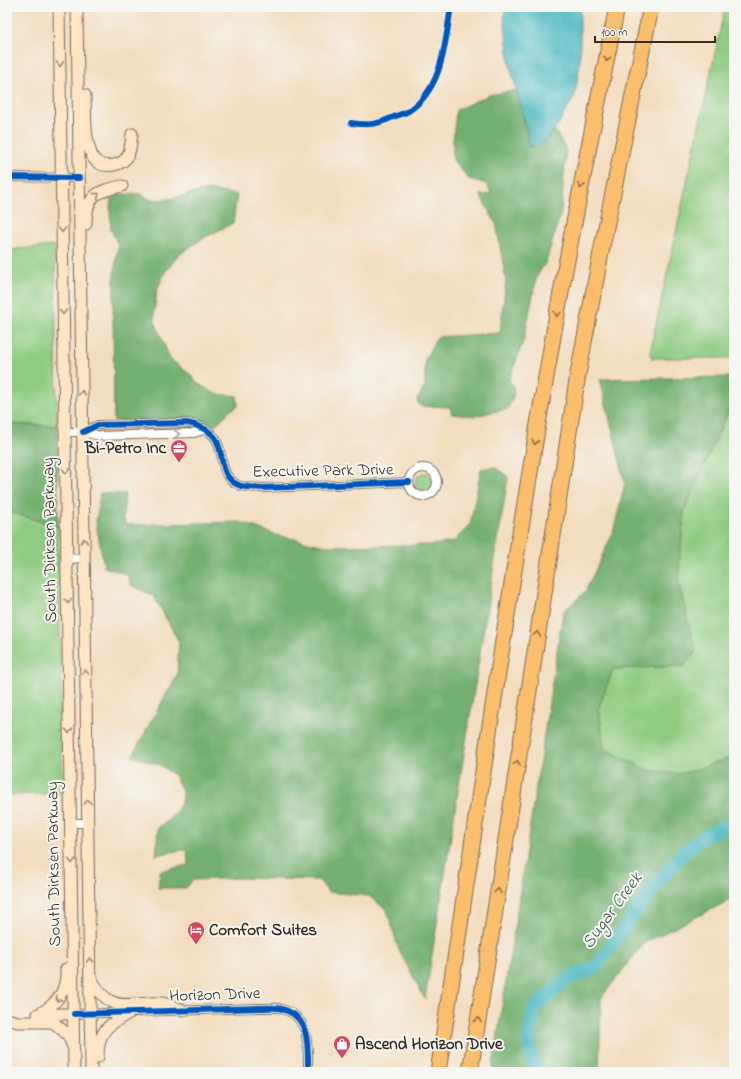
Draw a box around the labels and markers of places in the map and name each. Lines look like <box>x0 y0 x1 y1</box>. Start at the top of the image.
place label: Bi-Petro Inc <box>84 436 166 461</box>
office icon: Bi-Petro Inc <box>169 438 189 463</box>
place label: Comfort Suites <box>209 918 317 943</box>
hotel icon: Comfort Suites <box>186 920 206 945</box>
place label: Ascend Horizon Drive <box>355 1032 504 1057</box>
shop icon: Ascend Horizon Drive <box>332 1034 352 1059</box>

